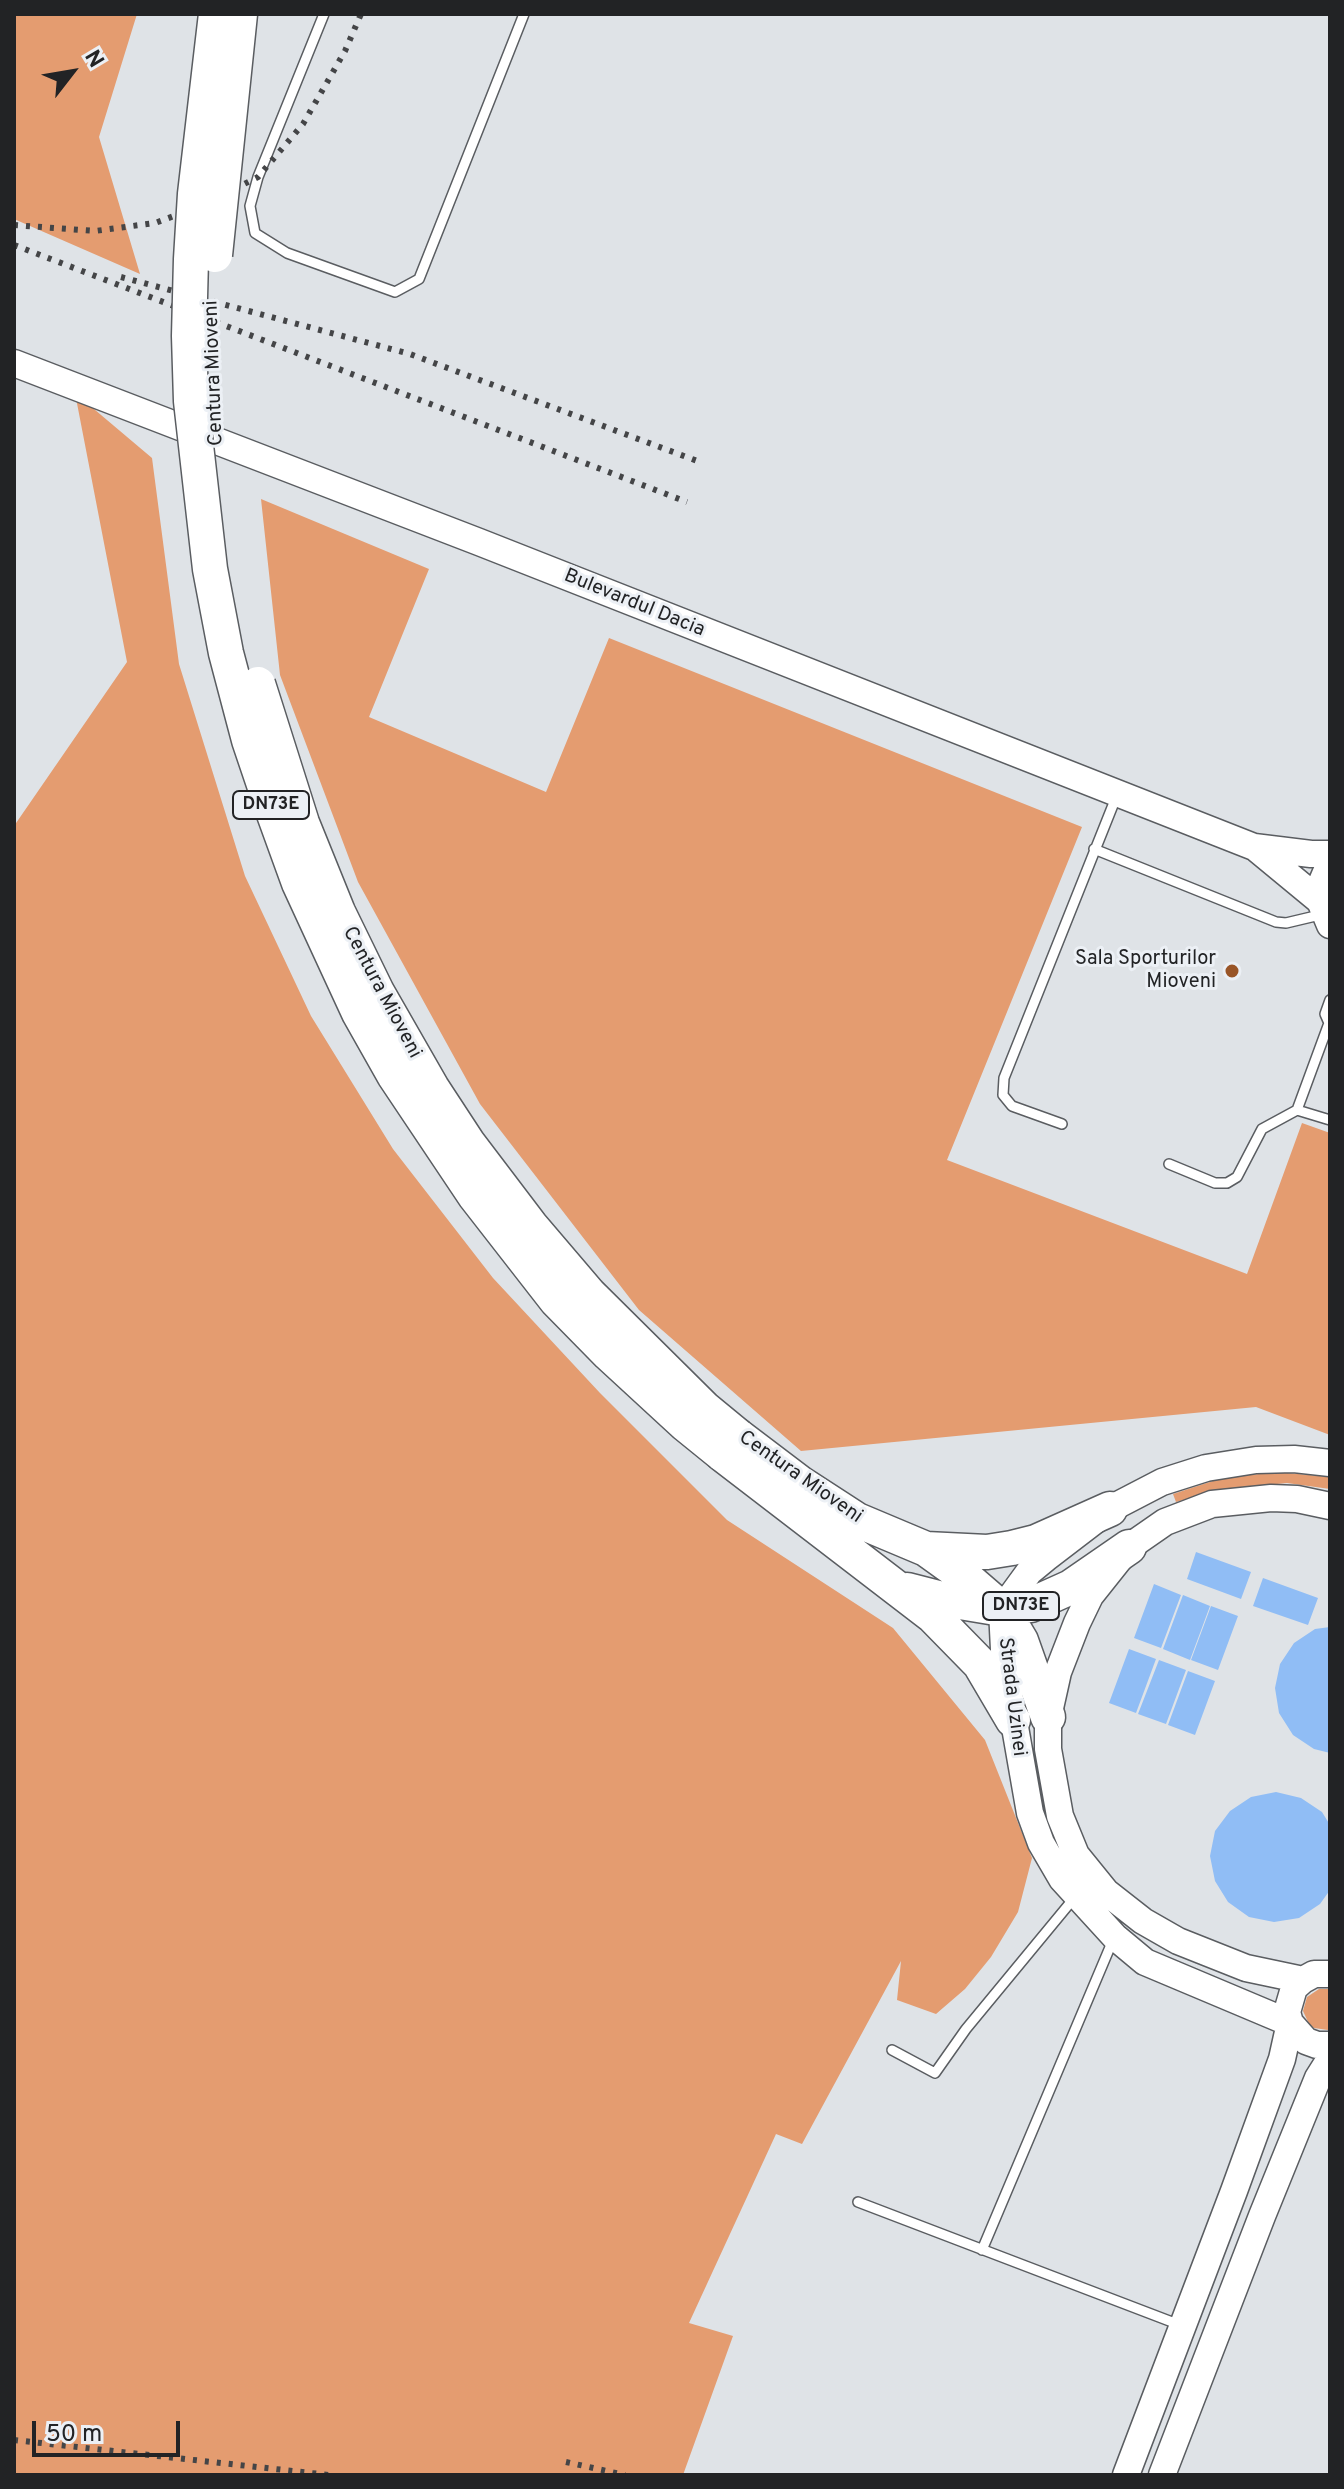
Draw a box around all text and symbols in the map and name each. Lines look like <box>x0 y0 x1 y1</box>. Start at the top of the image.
north arrow <box>32 32 112 112</box>
text: N <box>77 46 109 73</box>
street label: Centura Mioveni <box>200 300 230 446</box>
street label: Bulevardul Dacia <box>560 565 708 643</box>
road number: DN73E <box>233 791 309 819</box>
street label: Centura Mioveni <box>336 923 426 1063</box>
place label: Sala Sporturilor Mioveni <box>1075 948 1216 995</box>
marker: Sala Sporturilor Mioveni <box>1223 962 1241 980</box>
street label: Centura Mioveni <box>733 1426 867 1530</box>
road number: DN73E <box>983 1592 1059 1620</box>
street label: Strada Uzinei <box>992 1636 1030 1758</box>
scale bar <box>36 2405 184 2455</box>
text: 50 m <box>46 2420 102 2450</box>

